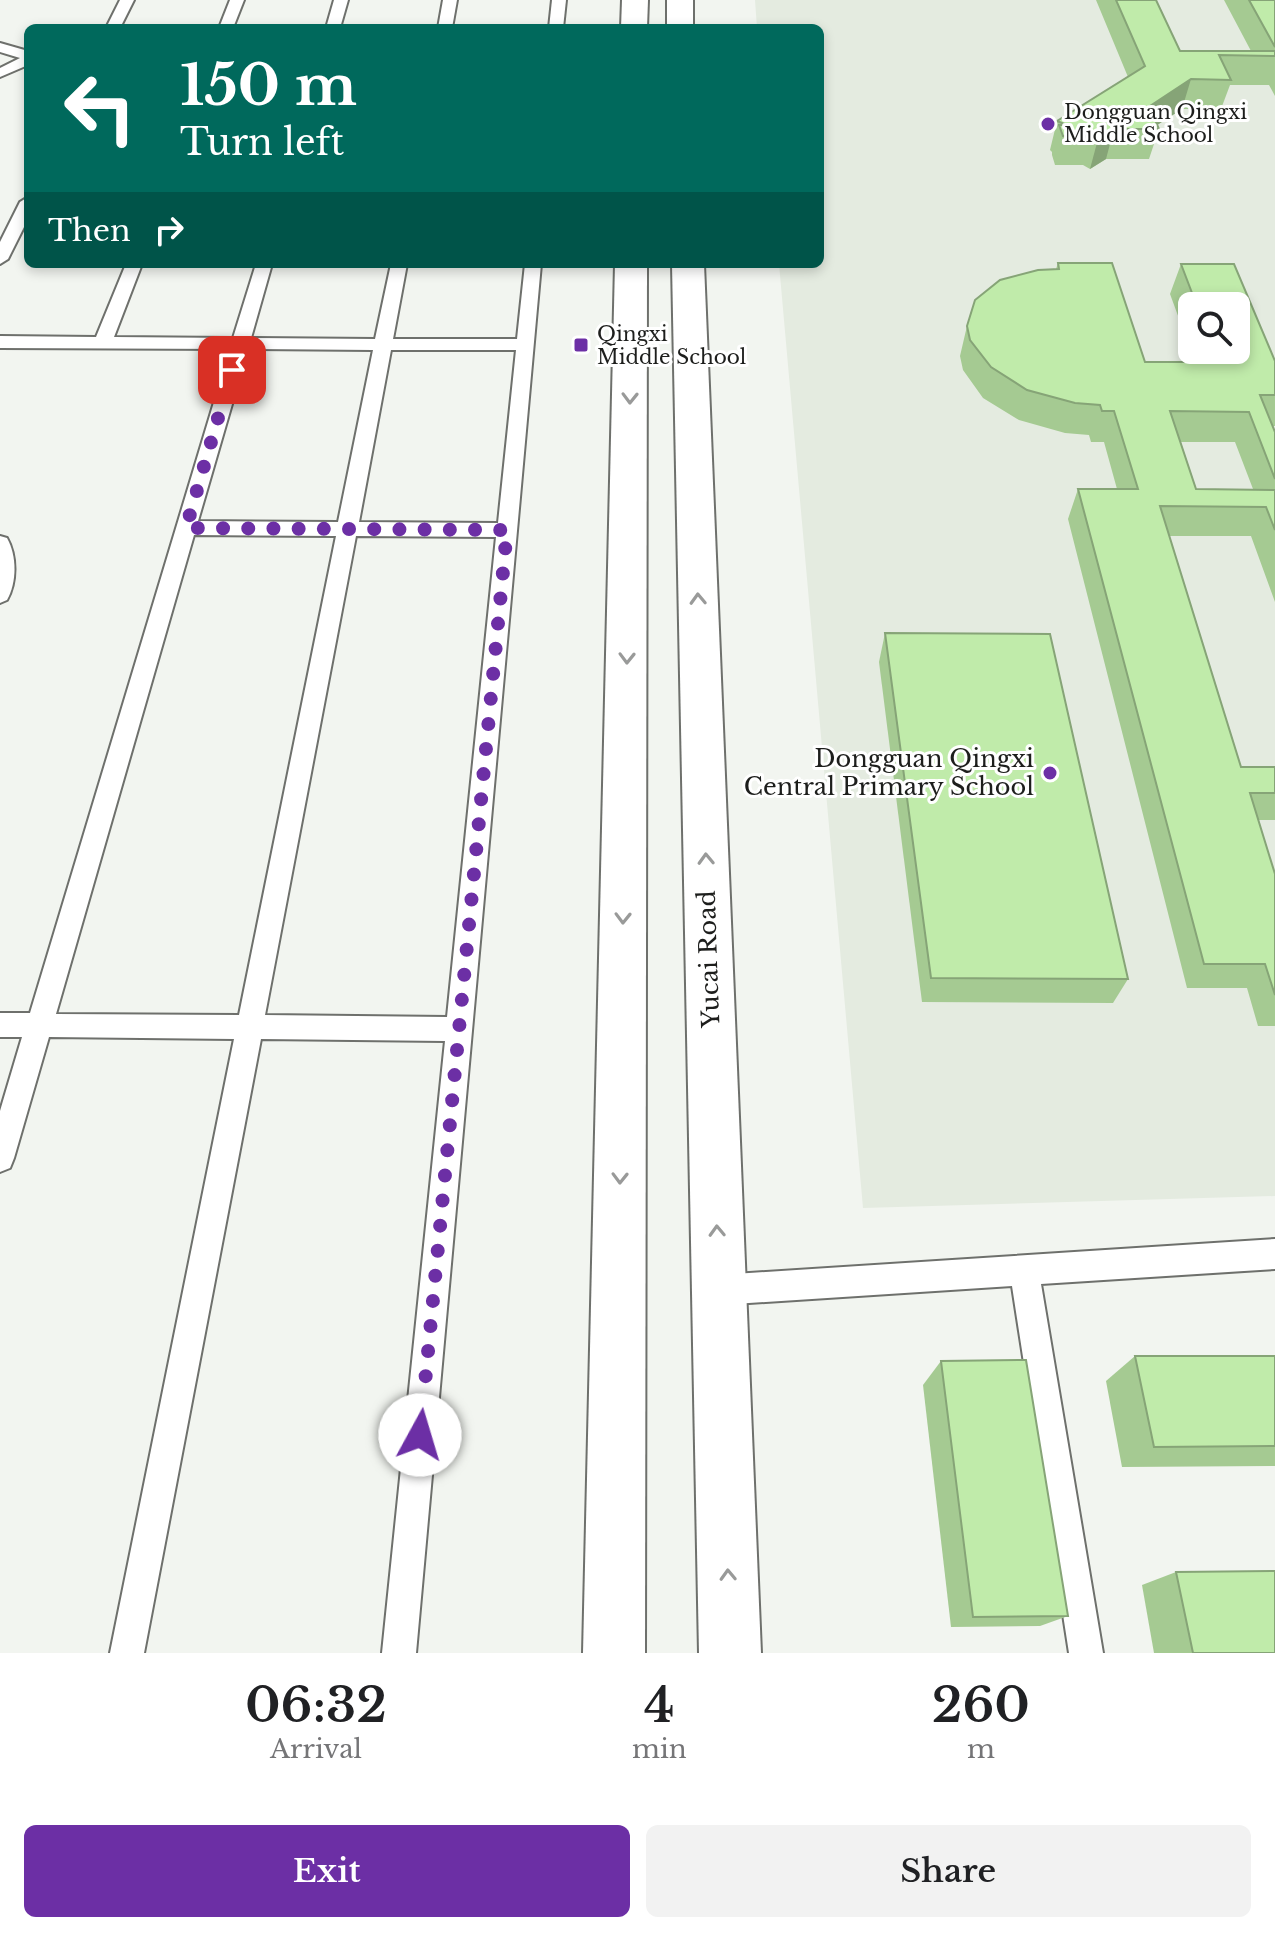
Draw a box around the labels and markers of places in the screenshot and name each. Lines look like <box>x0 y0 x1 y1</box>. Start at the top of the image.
place label: Dongguan Qingxi Middle School <box>1064 100 1247 147</box>
marker: Dongguan Qingxi Middle School <box>1039 115 1057 133</box>
place label: Qingxi Middle School <box>597 322 746 369</box>
pin <box>198 336 266 404</box>
marker: Qingxi Middle School <box>572 336 590 354</box>
place label: Dongguan Qingxi Central Primary School <box>744 744 1034 801</box>
marker: Dongguan Qingxi Central Primary School <box>1041 764 1059 782</box>

